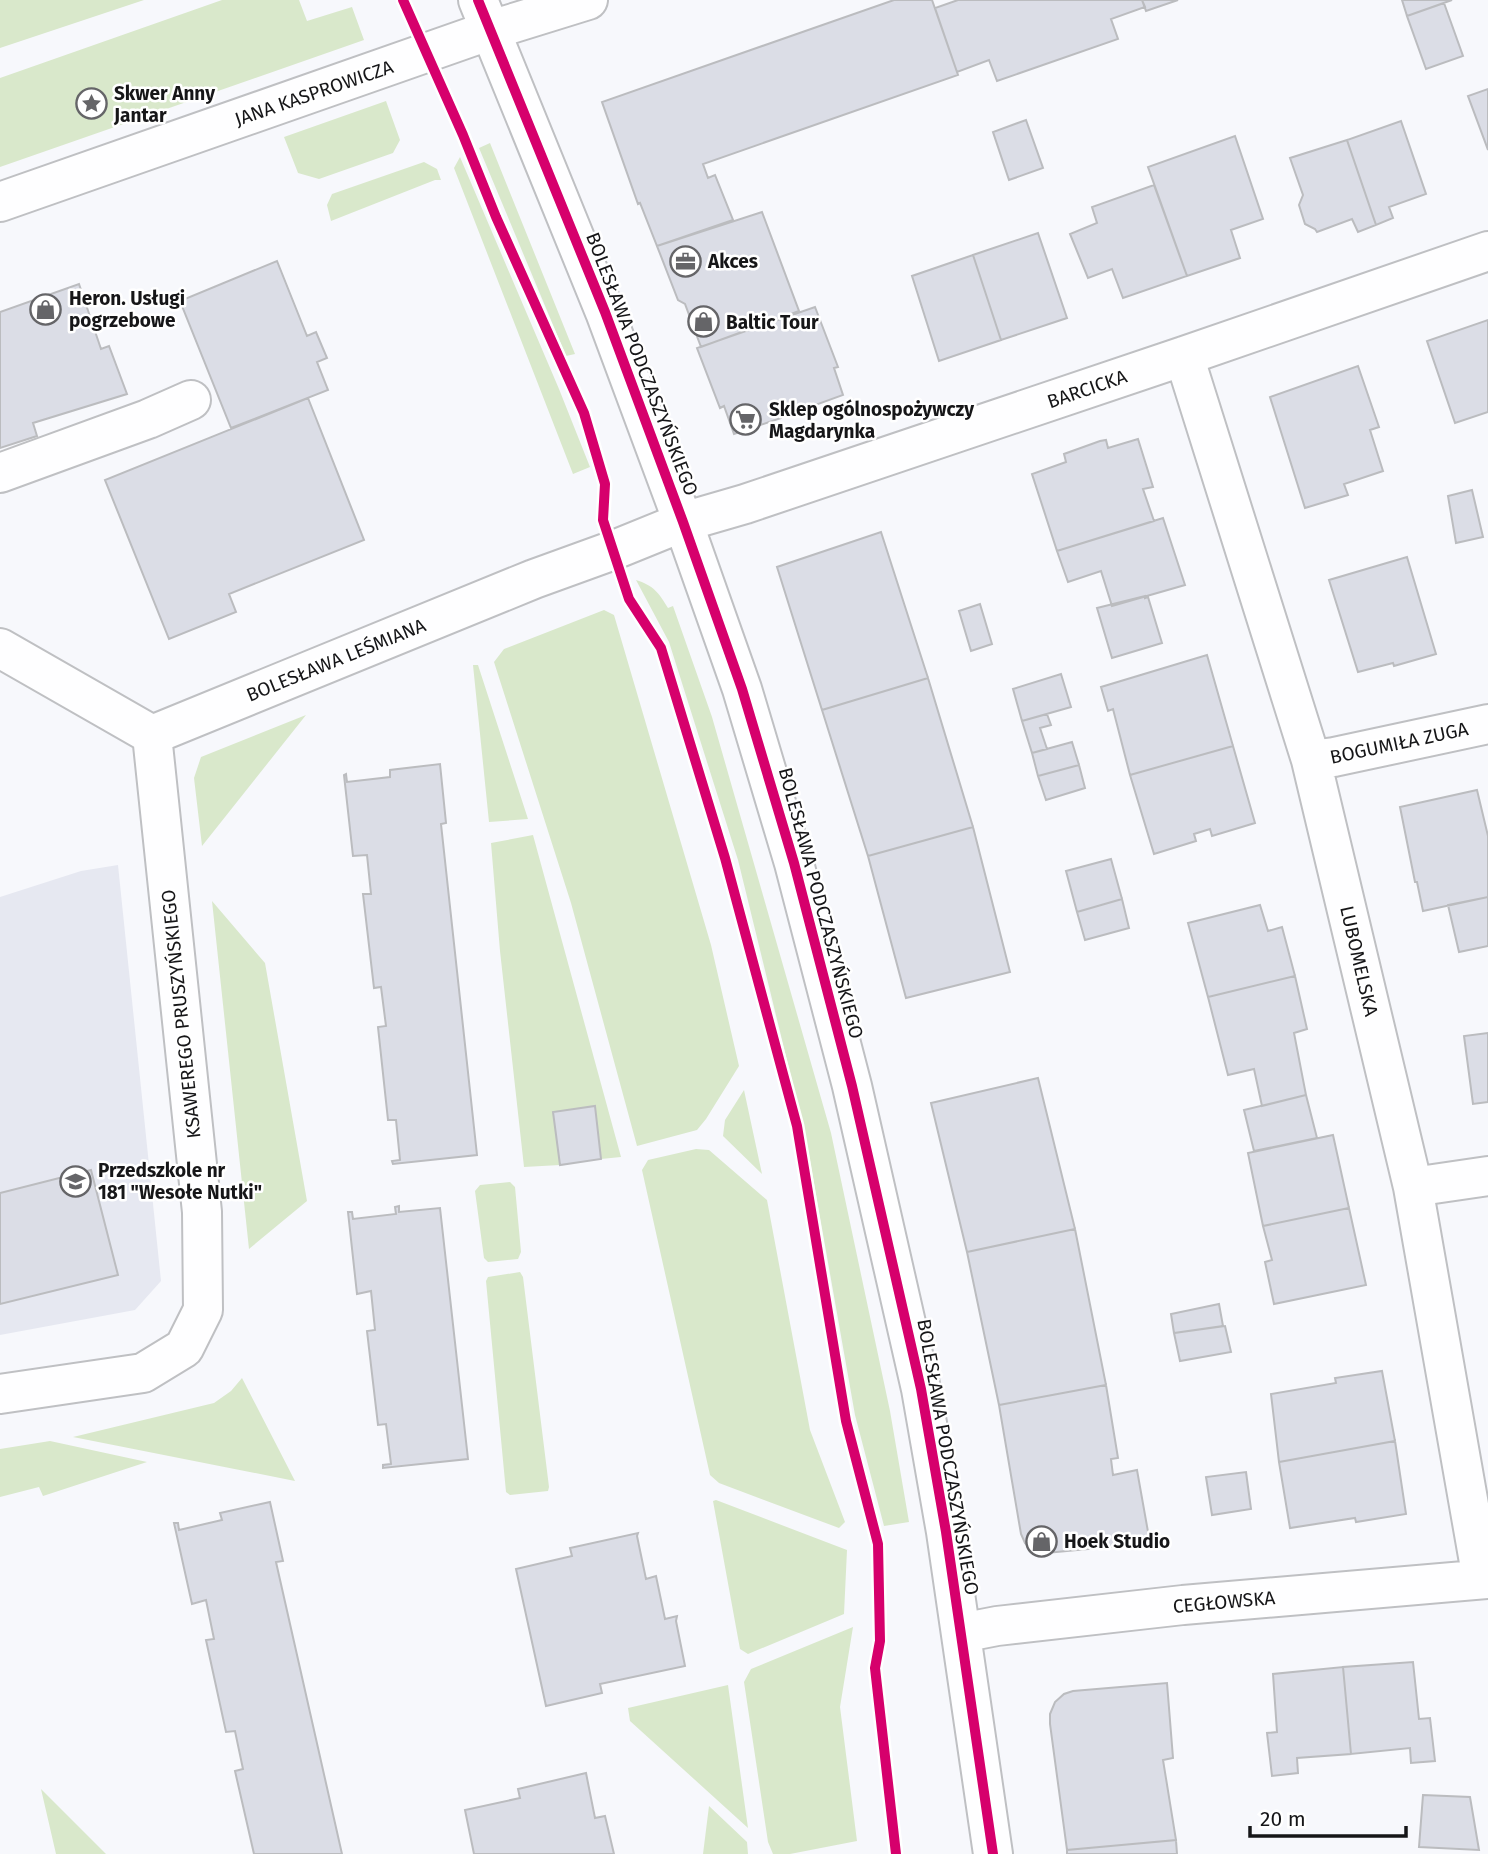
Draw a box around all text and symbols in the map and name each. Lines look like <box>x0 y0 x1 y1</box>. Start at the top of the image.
street label: JANA KASPROWICZA <box>232 55 396 131</box>
place label: Skwer Anny Jantar <box>113 82 215 127</box>
place icon: Skwer Anny Jantar <box>74 87 108 121</box>
street label: BOLESŁAWA PODCZASZYŃSKIEGO <box>581 229 703 499</box>
office icon: Akces <box>668 244 702 278</box>
place label: Akces <box>707 250 758 273</box>
place label: Heron. Usługi pogrzebowe <box>69 287 185 332</box>
shop icon: Heron. Usługi pogrzebowe <box>29 292 63 326</box>
shop icon: Baltic Tour <box>686 305 720 339</box>
place label: Baltic Tour <box>726 311 819 334</box>
street label: BARCICKA <box>1044 365 1130 413</box>
place label: Sklep ogólnospożywczy Magdarynka <box>769 398 974 443</box>
supermarket icon: Sklep ogólnospożywczy Magdarynka <box>729 403 763 437</box>
street label: BOLESŁAWA LEŚMIANA <box>243 613 429 707</box>
street label: BOGUMIŁA ZUGA <box>1328 717 1470 769</box>
street label: BOLESŁAWA PODCZASZYŃSKIEGO <box>774 765 868 1041</box>
street label: KSAWEREGO PRUSZYŃSKIEGO <box>156 888 206 1140</box>
street label: LUBOMELSKA <box>1335 904 1383 1019</box>
place label: Przedszkole nr 181 "Wesołe Nutki" <box>98 1159 262 1204</box>
school or university icon: Przedszkole nr 181 "Wesołe Nutki" <box>58 1164 92 1198</box>
street label: BOLESŁAWA PODCZASZYŃSKIEGO <box>912 1317 984 1597</box>
shop icon: Hoek Studio <box>1024 1524 1058 1558</box>
place label: Hoek Studio <box>1064 1530 1170 1553</box>
street label: CEGŁOWSKA <box>1172 1586 1276 1618</box>
scale bar <box>1250 1794 1406 1838</box>
text: 20 m <box>1260 1806 1306 1832</box>

